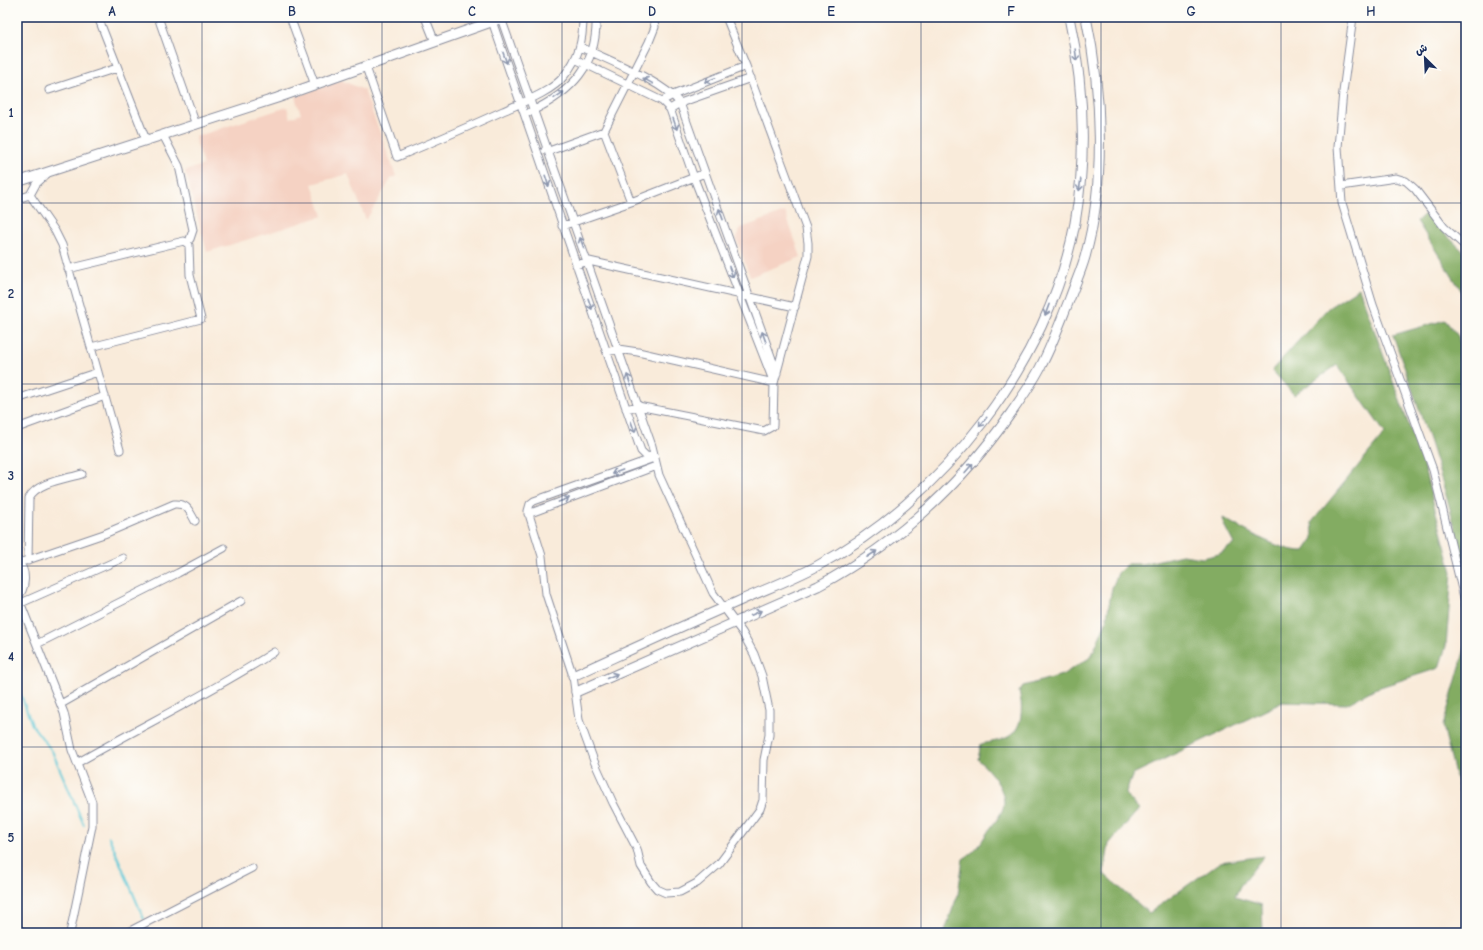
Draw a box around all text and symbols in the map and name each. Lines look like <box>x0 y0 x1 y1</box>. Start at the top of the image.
text: A <box>108 4 116 19</box>
text: B <box>288 4 296 19</box>
text: C <box>468 4 476 19</box>
text: D <box>648 4 656 19</box>
text: E <box>827 4 835 19</box>
text: F <box>1007 4 1015 19</box>
text: G <box>1186 4 1196 19</box>
text: H <box>1366 4 1376 19</box>
north arrow <box>1405 38 1445 78</box>
text: ش <box>1413 41 1429 58</box>
one-way arrow <box>1072 48 1080 61</box>
one-way arrow <box>502 52 509 65</box>
one-way arrow <box>642 76 654 84</box>
one-way arrow <box>705 77 717 85</box>
one-way arrow <box>553 91 564 99</box>
text: 1 <box>8 105 14 120</box>
one-way arrow <box>672 117 679 130</box>
one-way arrow <box>544 175 552 187</box>
one-way arrow <box>1076 178 1084 191</box>
one-way arrow <box>716 209 724 221</box>
one-way arrow <box>578 238 586 250</box>
one-way arrow <box>727 265 735 277</box>
text: 2 <box>8 286 14 301</box>
one-way arrow <box>587 297 594 310</box>
one-way arrow <box>1043 304 1051 316</box>
one-way arrow <box>759 331 767 343</box>
one-way arrow <box>625 373 632 386</box>
one-way arrow <box>978 417 987 428</box>
one-way arrow <box>629 420 637 432</box>
one-way arrow <box>964 463 974 473</box>
text: 3 <box>8 468 14 483</box>
one-way arrow <box>612 468 624 476</box>
one-way arrow <box>558 496 570 504</box>
one-way arrow <box>866 550 877 558</box>
one-way arrow <box>750 608 762 616</box>
text: 4 <box>8 649 14 664</box>
one-way arrow <box>605 672 617 679</box>
text: 5 <box>8 830 15 845</box>

